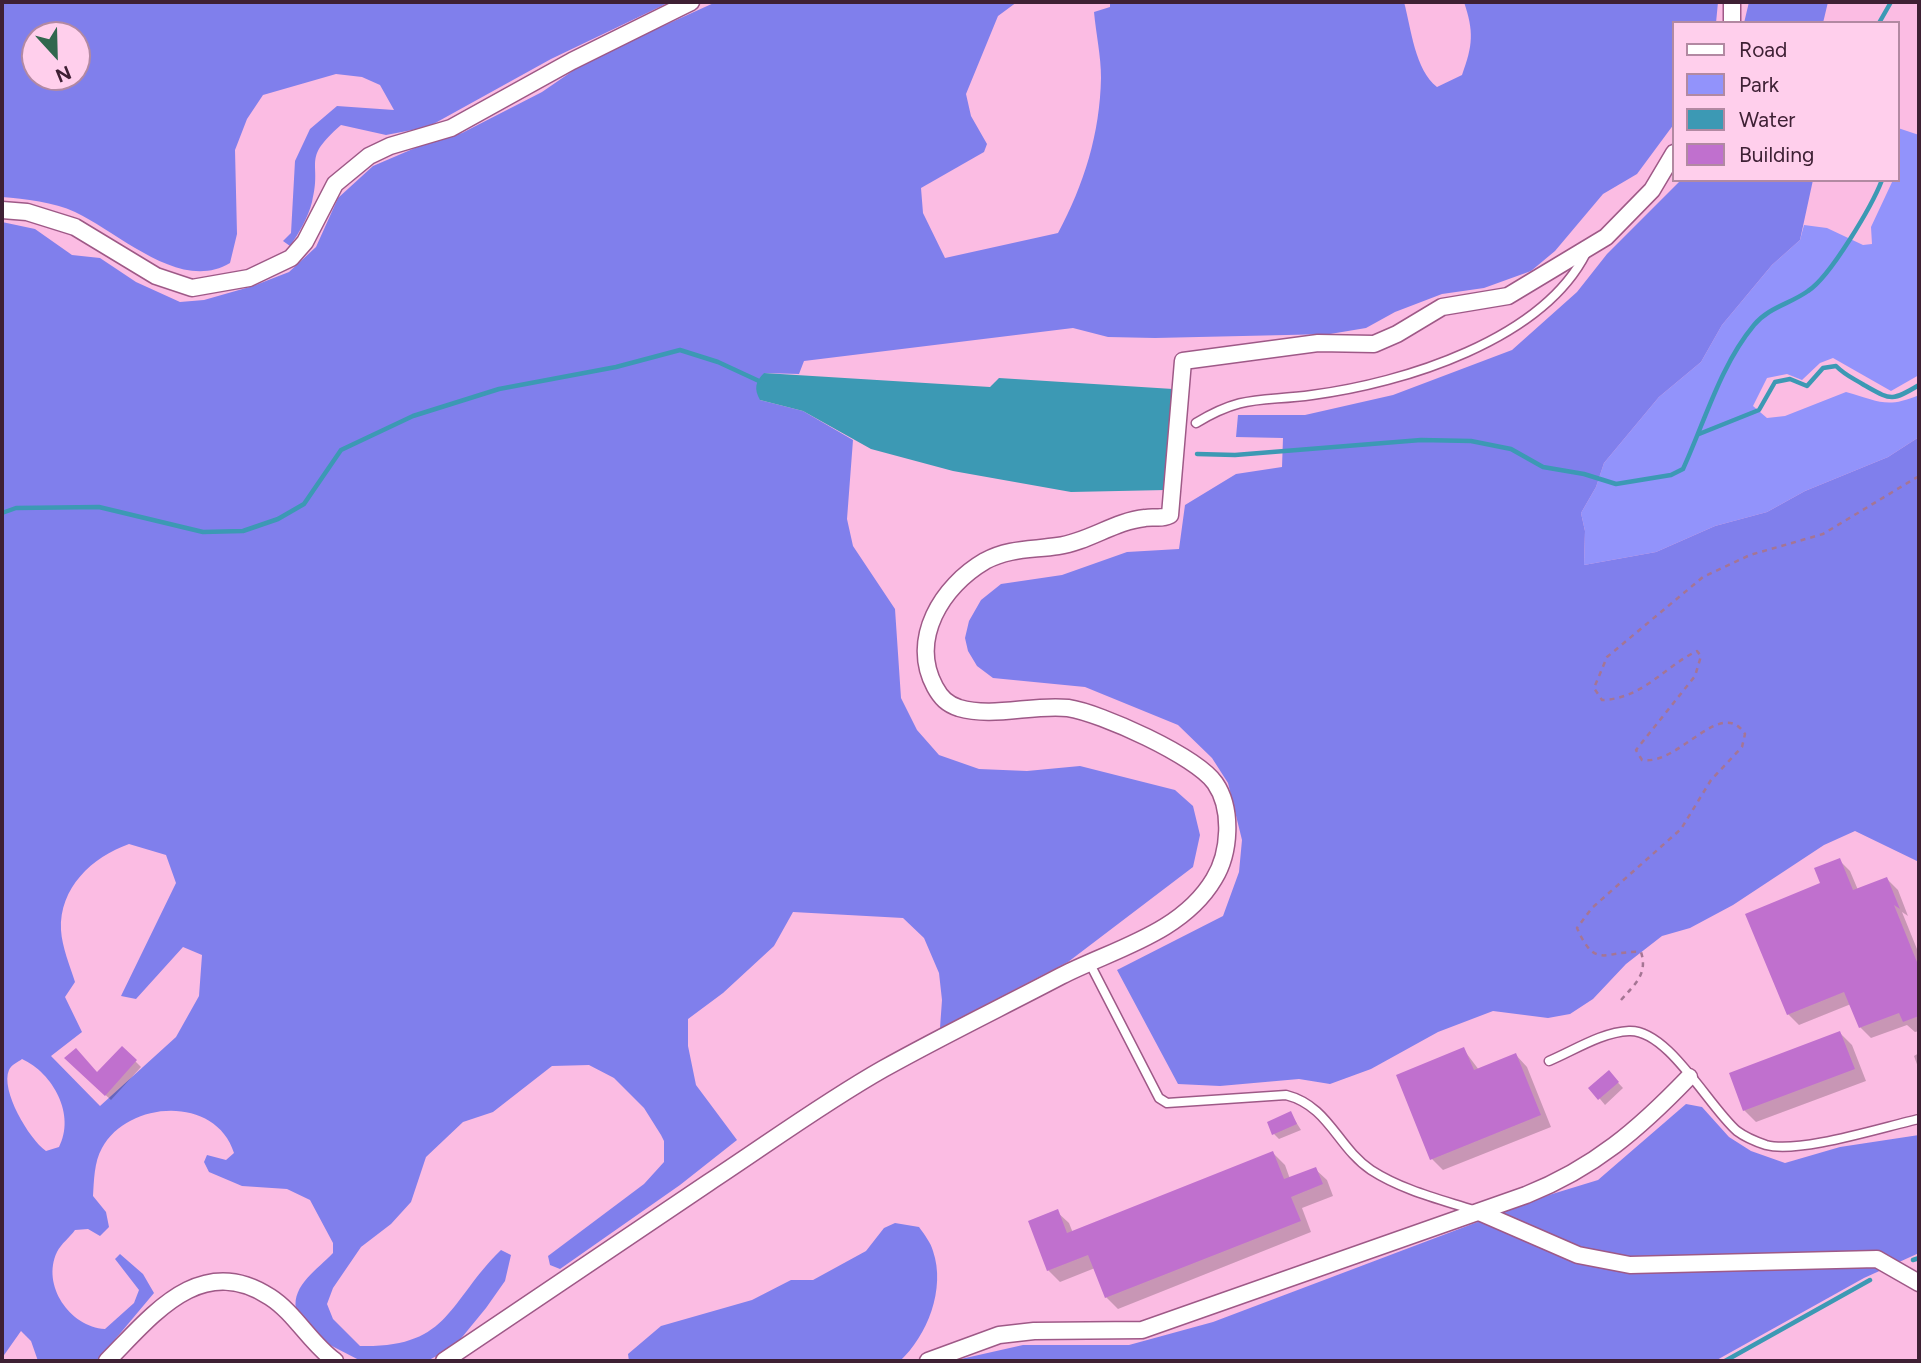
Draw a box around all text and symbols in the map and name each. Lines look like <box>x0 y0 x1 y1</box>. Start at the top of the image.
north arrow <box>21 21 91 91</box>
legend <box>1672 21 1900 182</box>
text: Road <box>1739 37 1787 62</box>
text: N <box>52 61 74 87</box>
text: Park <box>1739 72 1779 97</box>
text: Water <box>1739 107 1795 132</box>
text: Building <box>1739 142 1814 167</box>

